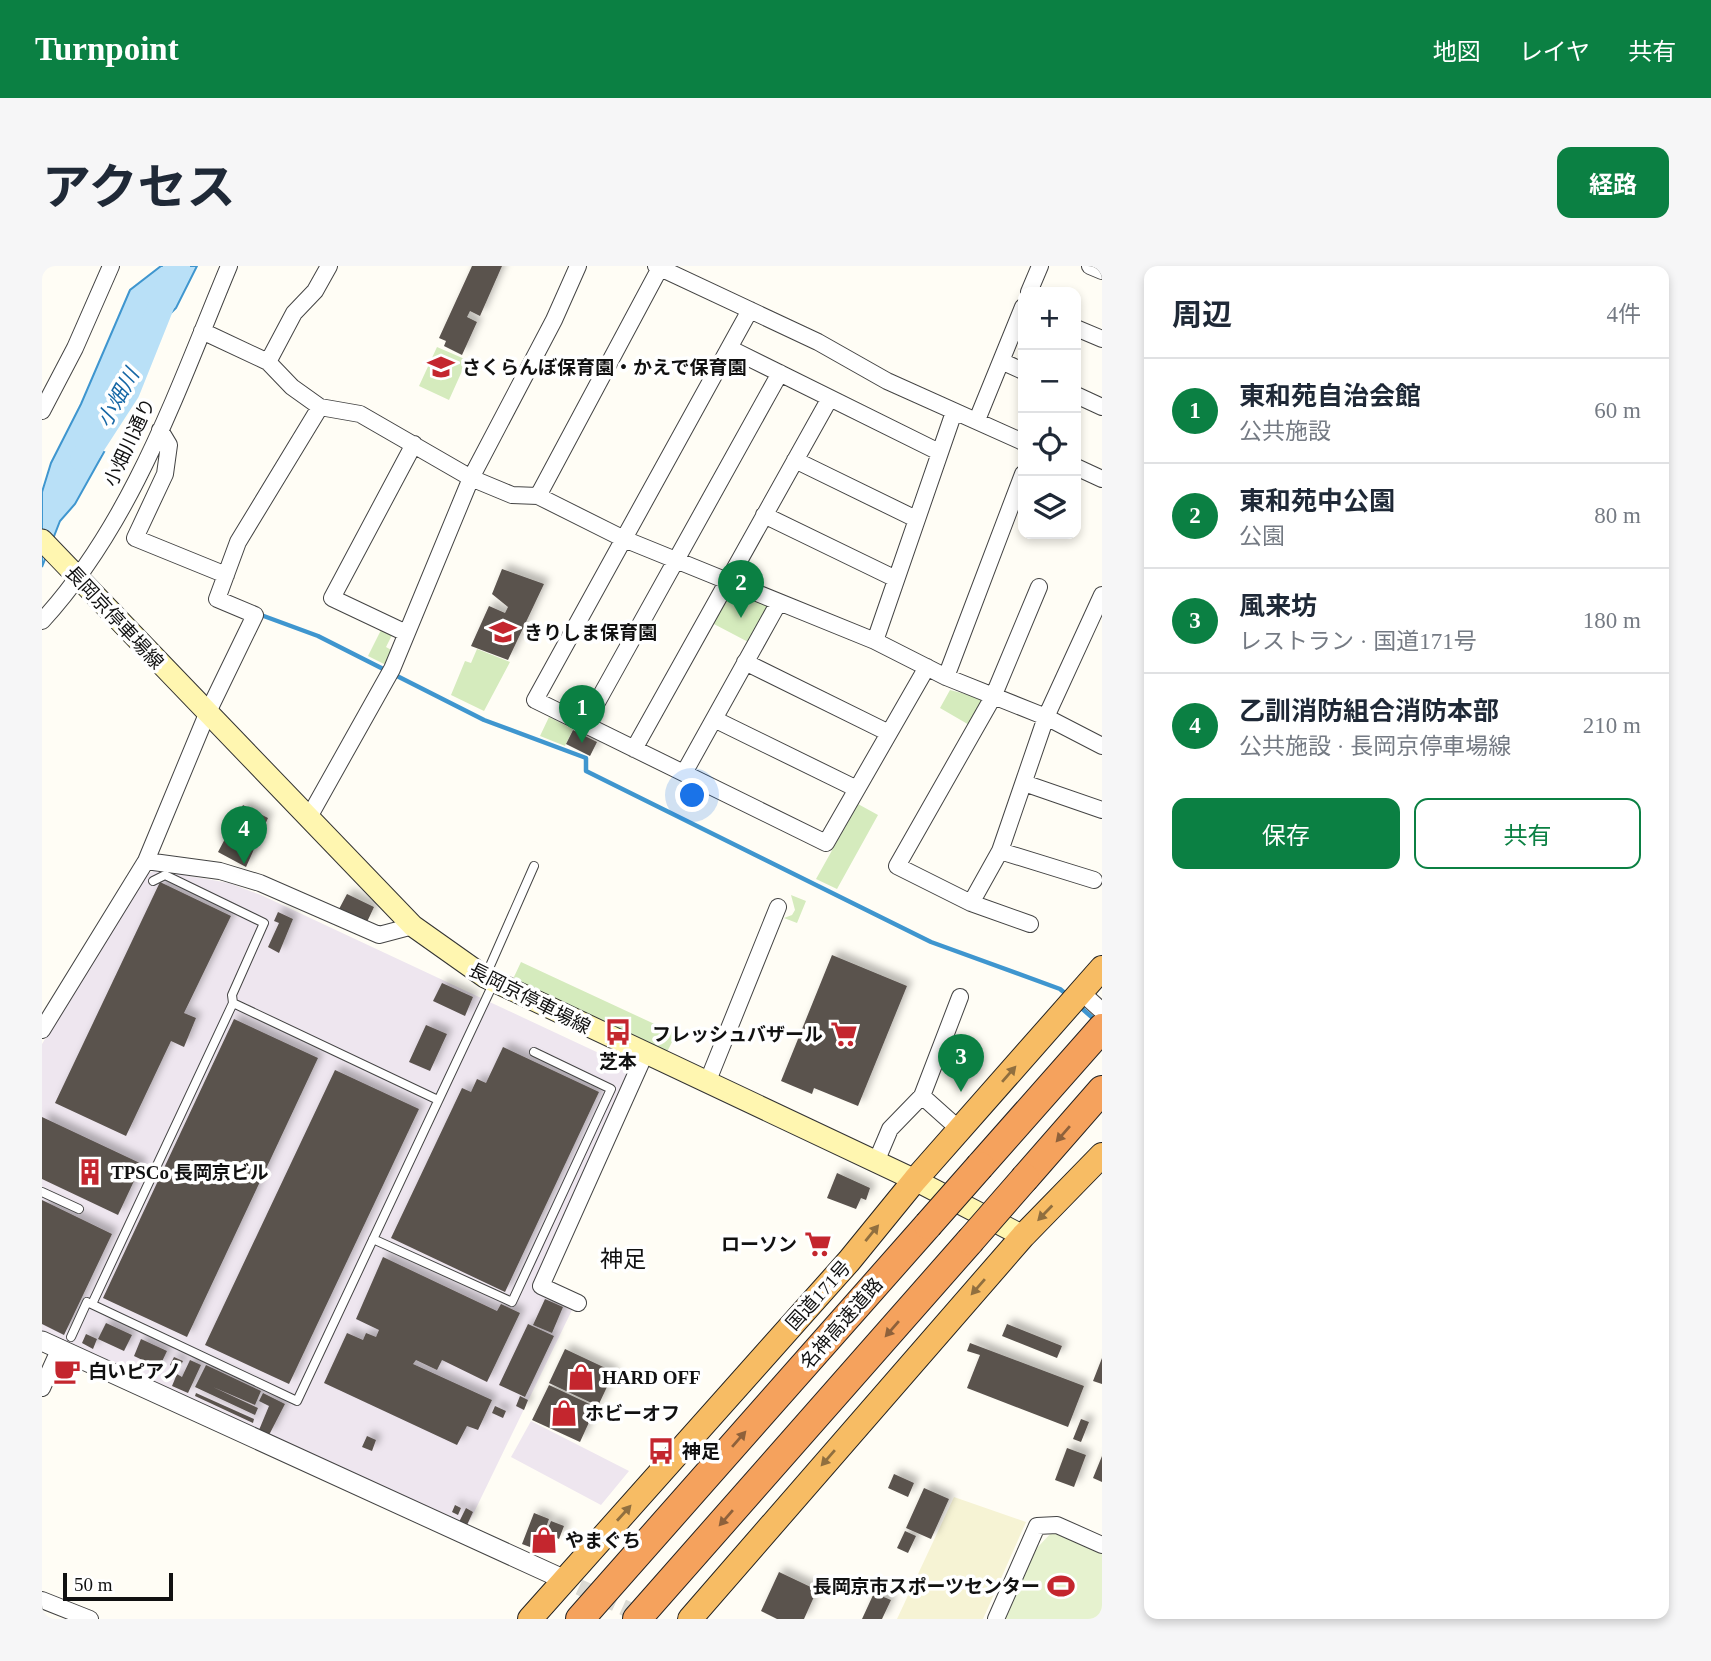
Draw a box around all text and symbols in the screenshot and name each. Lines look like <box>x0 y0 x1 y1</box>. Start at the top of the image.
text: Turnpoint <box>35 31 179 67</box>
text: 地図 <box>1433 39 1481 65</box>
text: レイヤ <box>1519 39 1590 65</box>
text: 共有 <box>1628 39 1676 65</box>
button: 経路 <box>1557 147 1669 218</box>
text: アクセス <box>42 160 236 215</box>
map controls <box>1018 287 1081 539</box>
button: + <box>1018 287 1081 350</box>
text: 周辺 <box>1172 298 1232 331</box>
text: 4件 <box>1607 302 1641 327</box>
button: − <box>1018 350 1081 413</box>
school or university icon: さくらんぼ保育園・かえで保育園 <box>426 352 456 382</box>
place label: さくらんぼ保育園・かえで保育園 <box>462 357 746 378</box>
water label: 小畑川 <box>92 363 145 431</box>
text: 東和苑自治会館 <box>1239 382 1421 411</box>
street label: 小畑川通り <box>100 395 159 490</box>
text: 1 <box>1189 398 1201 423</box>
text: 60 m <box>1594 398 1641 423</box>
button: locate <box>1018 413 1081 476</box>
text: 公共施設 <box>1239 419 1331 444</box>
button: layers <box>1018 476 1081 539</box>
text: 東和苑中公園 <box>1239 487 1395 516</box>
text: 2 <box>1189 503 1201 528</box>
text: 80 m <box>1594 503 1641 528</box>
text: 公園 <box>1239 524 1285 549</box>
pin: 2 <box>718 560 764 618</box>
street label: 長岡京停車場線 <box>62 562 168 673</box>
text: 風来坊 <box>1239 592 1317 621</box>
text: 3 <box>1189 608 1201 633</box>
text: 180 m <box>1583 608 1641 633</box>
school or university icon: きりしま保育園 <box>488 617 518 647</box>
place label: きりしま保育園 <box>524 622 657 643</box>
text: レストラン · 国道171号 <box>1239 629 1477 654</box>
pin: 1 <box>559 685 605 743</box>
text: 乙訓消防組合消防本部 <box>1239 697 1499 726</box>
text: 4 <box>1189 713 1201 738</box>
text: 210 m <box>1583 713 1641 738</box>
text: 公共施設 · 長岡京停車場線 <box>1239 734 1511 759</box>
your location <box>675 778 709 812</box>
button: 保存 <box>1172 798 1400 869</box>
button: 共有 <box>1414 798 1641 869</box>
pin: 4 <box>221 806 267 864</box>
street label: 長岡京停車場線 <box>466 959 594 1038</box>
bus stop icon: 芝本 <box>603 1017 633 1047</box>
supermarket icon: フレッシュバザール <box>829 1019 859 1049</box>
place label: フレッシュバザール <box>652 1024 823 1045</box>
pin: 3 <box>938 1034 984 1092</box>
place label: 芝本 <box>599 1051 637 1072</box>
one-way arrow <box>1001 1065 1017 1083</box>
one-way arrow <box>1056 1126 1071 1143</box>
building icon: TPSCo 長岡京ビル <box>75 1157 105 1187</box>
place label: TPSCo 長岡京ビル <box>111 1162 269 1183</box>
one-way arrow <box>1038 1204 1054 1221</box>
one-way arrow <box>865 1224 880 1242</box>
supermarket icon: ローソン <box>803 1229 833 1259</box>
place label: ローソン <box>721 1234 797 1255</box>
district label: 神足 <box>600 1247 646 1272</box>
street label: 国道171号 <box>782 1257 855 1334</box>
street label: 名神高速道路 <box>796 1273 887 1373</box>
one-way arrow <box>971 1279 986 1296</box>
one-way arrow <box>884 1320 900 1338</box>
cafe icon: 白いピアノ <box>52 1356 82 1386</box>
place label: 白いピアノ <box>88 1361 181 1382</box>
shop icon: HARD OFF <box>566 1362 596 1392</box>
place label: HARD OFF <box>602 1367 701 1388</box>
shop icon: ホビーオフ <box>549 1398 579 1428</box>
place label: ホビーオフ <box>585 1403 680 1424</box>
one-way arrow <box>730 1431 746 1448</box>
bus stop icon: 神足 <box>646 1436 676 1466</box>
place label: 神足 <box>682 1441 720 1462</box>
one-way arrow <box>821 1450 836 1467</box>
one-way arrow <box>616 1505 632 1522</box>
one-way arrow <box>719 1510 734 1527</box>
shop icon: やまぐち <box>529 1525 559 1555</box>
place label: やまぐち <box>565 1530 641 1551</box>
scale bar <box>63 1570 173 1602</box>
sports icon: 長岡京市スポーツセンター <box>1046 1571 1076 1601</box>
text: 50 m <box>74 1574 113 1595</box>
place label: 長岡京市スポーツセンター <box>812 1576 1040 1597</box>

